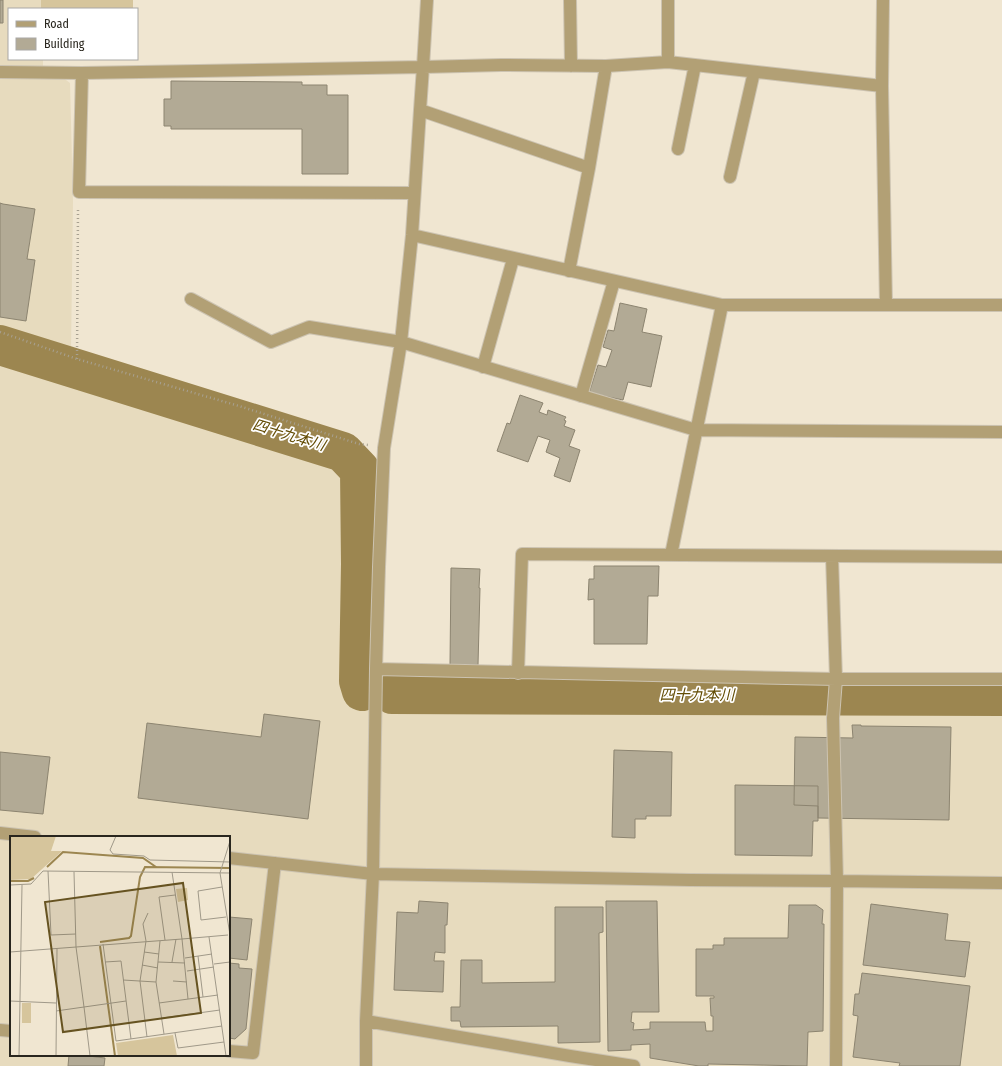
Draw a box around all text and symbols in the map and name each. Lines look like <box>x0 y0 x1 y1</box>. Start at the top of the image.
legend <box>8 8 138 60</box>
text: Road <box>44 17 69 31</box>
text: Building <box>44 37 85 51</box>
water label: 四十九本川 <box>250 415 329 455</box>
water label: 四十九本川 <box>659 686 736 704</box>
inset map <box>10 836 230 1056</box>

